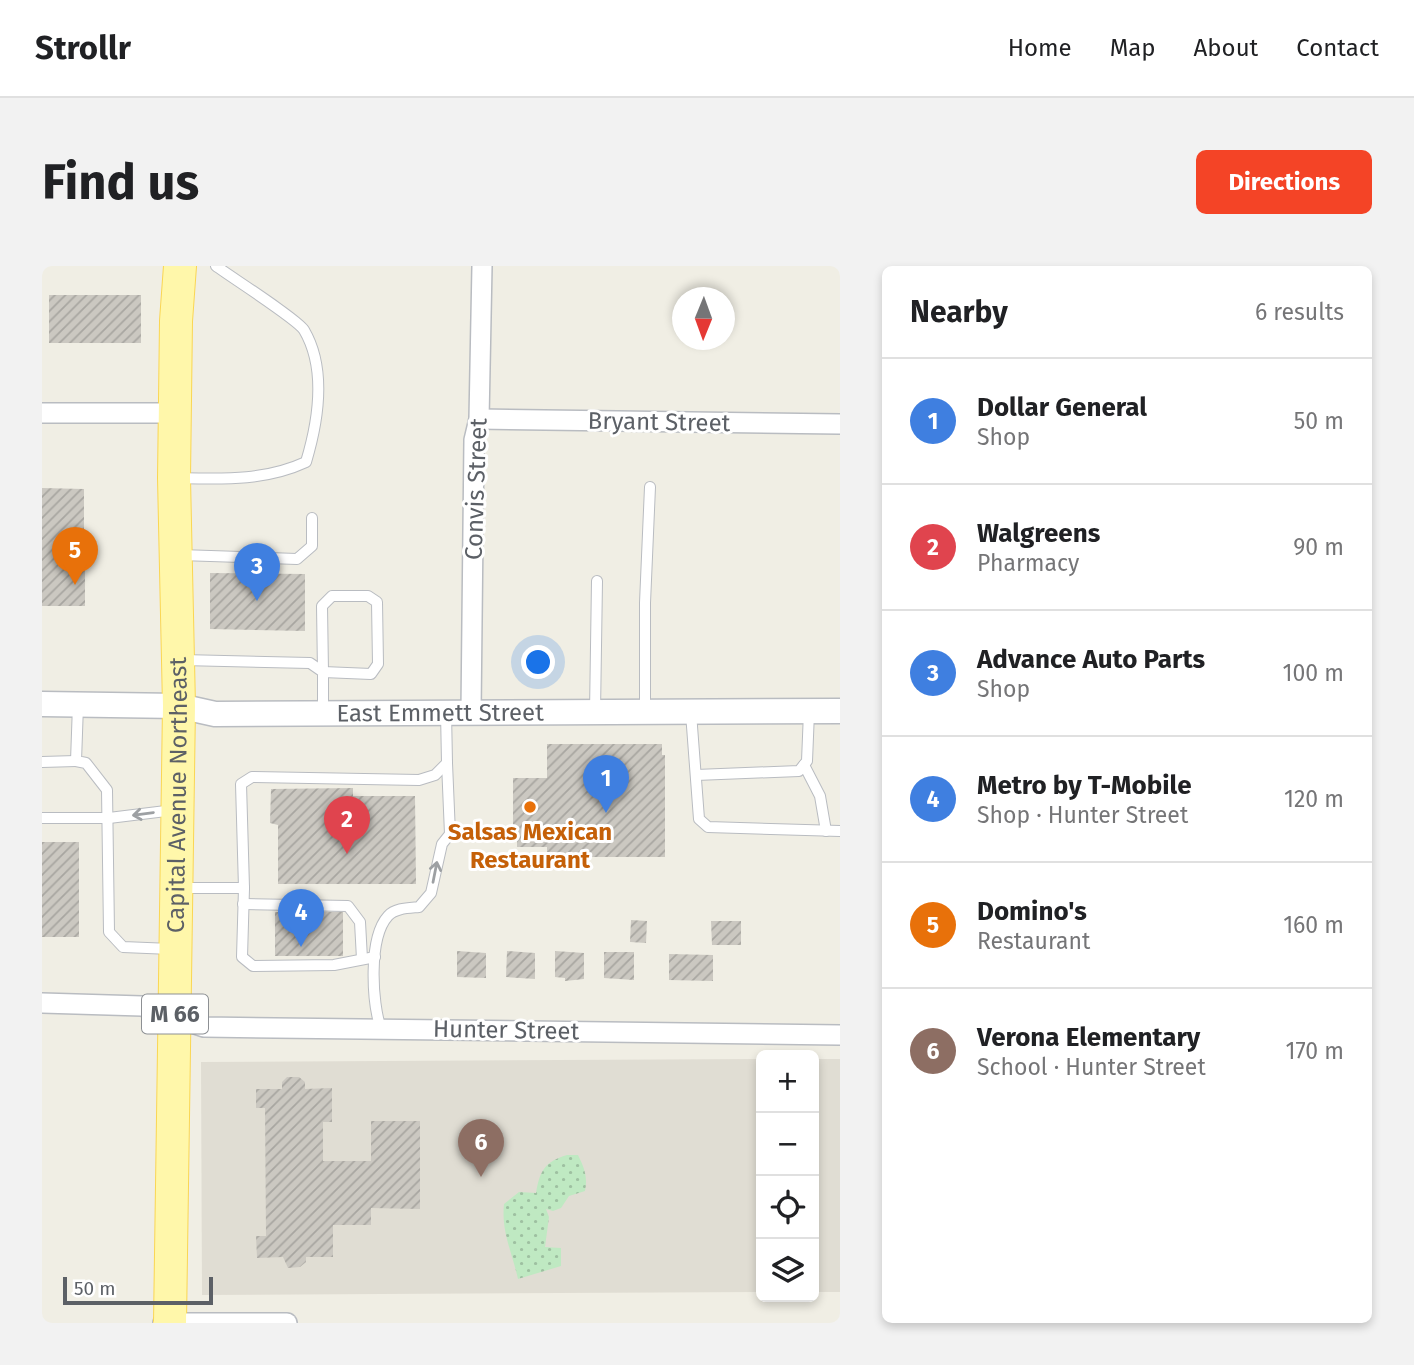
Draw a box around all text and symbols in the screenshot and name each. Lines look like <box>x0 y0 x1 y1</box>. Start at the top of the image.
text: Strollr <box>35 28 131 68</box>
text: Home <box>1008 34 1072 62</box>
text: Map <box>1110 34 1156 62</box>
text: About <box>1194 34 1258 62</box>
text: Contact <box>1296 34 1379 62</box>
button: Directions <box>1196 150 1372 214</box>
text: Find us <box>42 153 199 212</box>
north arrow <box>672 287 735 350</box>
text: Nearby <box>910 294 1008 330</box>
text: 6 results <box>1255 298 1344 326</box>
text: Dollar General <box>977 392 1147 423</box>
street label: Bryant Street <box>587 407 731 437</box>
text: 1 <box>928 407 938 435</box>
text: 50 m <box>1294 407 1344 435</box>
street label: Convis Street <box>460 417 492 561</box>
text: Shop <box>977 423 1030 451</box>
text: Walgreens <box>977 518 1100 549</box>
pin: 5 <box>52 527 98 585</box>
text: 2 <box>927 533 939 561</box>
text: 90 m <box>1293 533 1344 561</box>
pin: 3 <box>234 543 280 601</box>
text: Pharmacy <box>977 549 1079 577</box>
text: Advance Auto Parts <box>977 644 1205 675</box>
your location <box>521 645 555 679</box>
street label: Capital Avenue Northeast <box>162 656 193 933</box>
text: 3 <box>927 659 939 687</box>
text: 100 m <box>1283 659 1344 687</box>
text: Shop <box>977 675 1030 703</box>
street label: East Emmett Street <box>336 698 544 727</box>
pin: 1 <box>583 755 629 813</box>
text: Metro by T-Mobile <box>977 770 1192 801</box>
text: 4 <box>927 785 940 813</box>
text: 120 m <box>1284 785 1344 813</box>
pin: 2 <box>324 796 370 854</box>
marker: Salsas Mexican Restaurant <box>522 799 538 815</box>
text: Shop · Hunter Street <box>977 801 1188 829</box>
one-way arrow <box>132 808 155 821</box>
place label: Salsas Mexican Restaurant <box>448 818 612 874</box>
one-way arrow <box>429 861 442 884</box>
pin: 4 <box>278 889 324 947</box>
text: Domino's <box>977 896 1087 927</box>
text: 5 <box>927 911 939 939</box>
text: 160 m <box>1283 911 1344 939</box>
text: Restaurant <box>977 927 1090 955</box>
road number: M 66 <box>142 994 208 1034</box>
street label: Hunter Street <box>433 1015 580 1045</box>
text: Verona Elementary <box>977 1022 1200 1053</box>
text: 6 <box>927 1037 939 1065</box>
text: 170 m <box>1285 1037 1344 1065</box>
map controls <box>756 1050 819 1302</box>
button: + <box>756 1050 819 1113</box>
text: School · Hunter Street <box>977 1053 1206 1081</box>
button: − <box>756 1113 819 1176</box>
pin: 6 <box>458 1119 504 1177</box>
button: locate <box>756 1176 819 1239</box>
button: layers <box>756 1239 819 1302</box>
scale bar <box>63 1274 214 1306</box>
text: 50 m <box>74 1277 115 1300</box>

